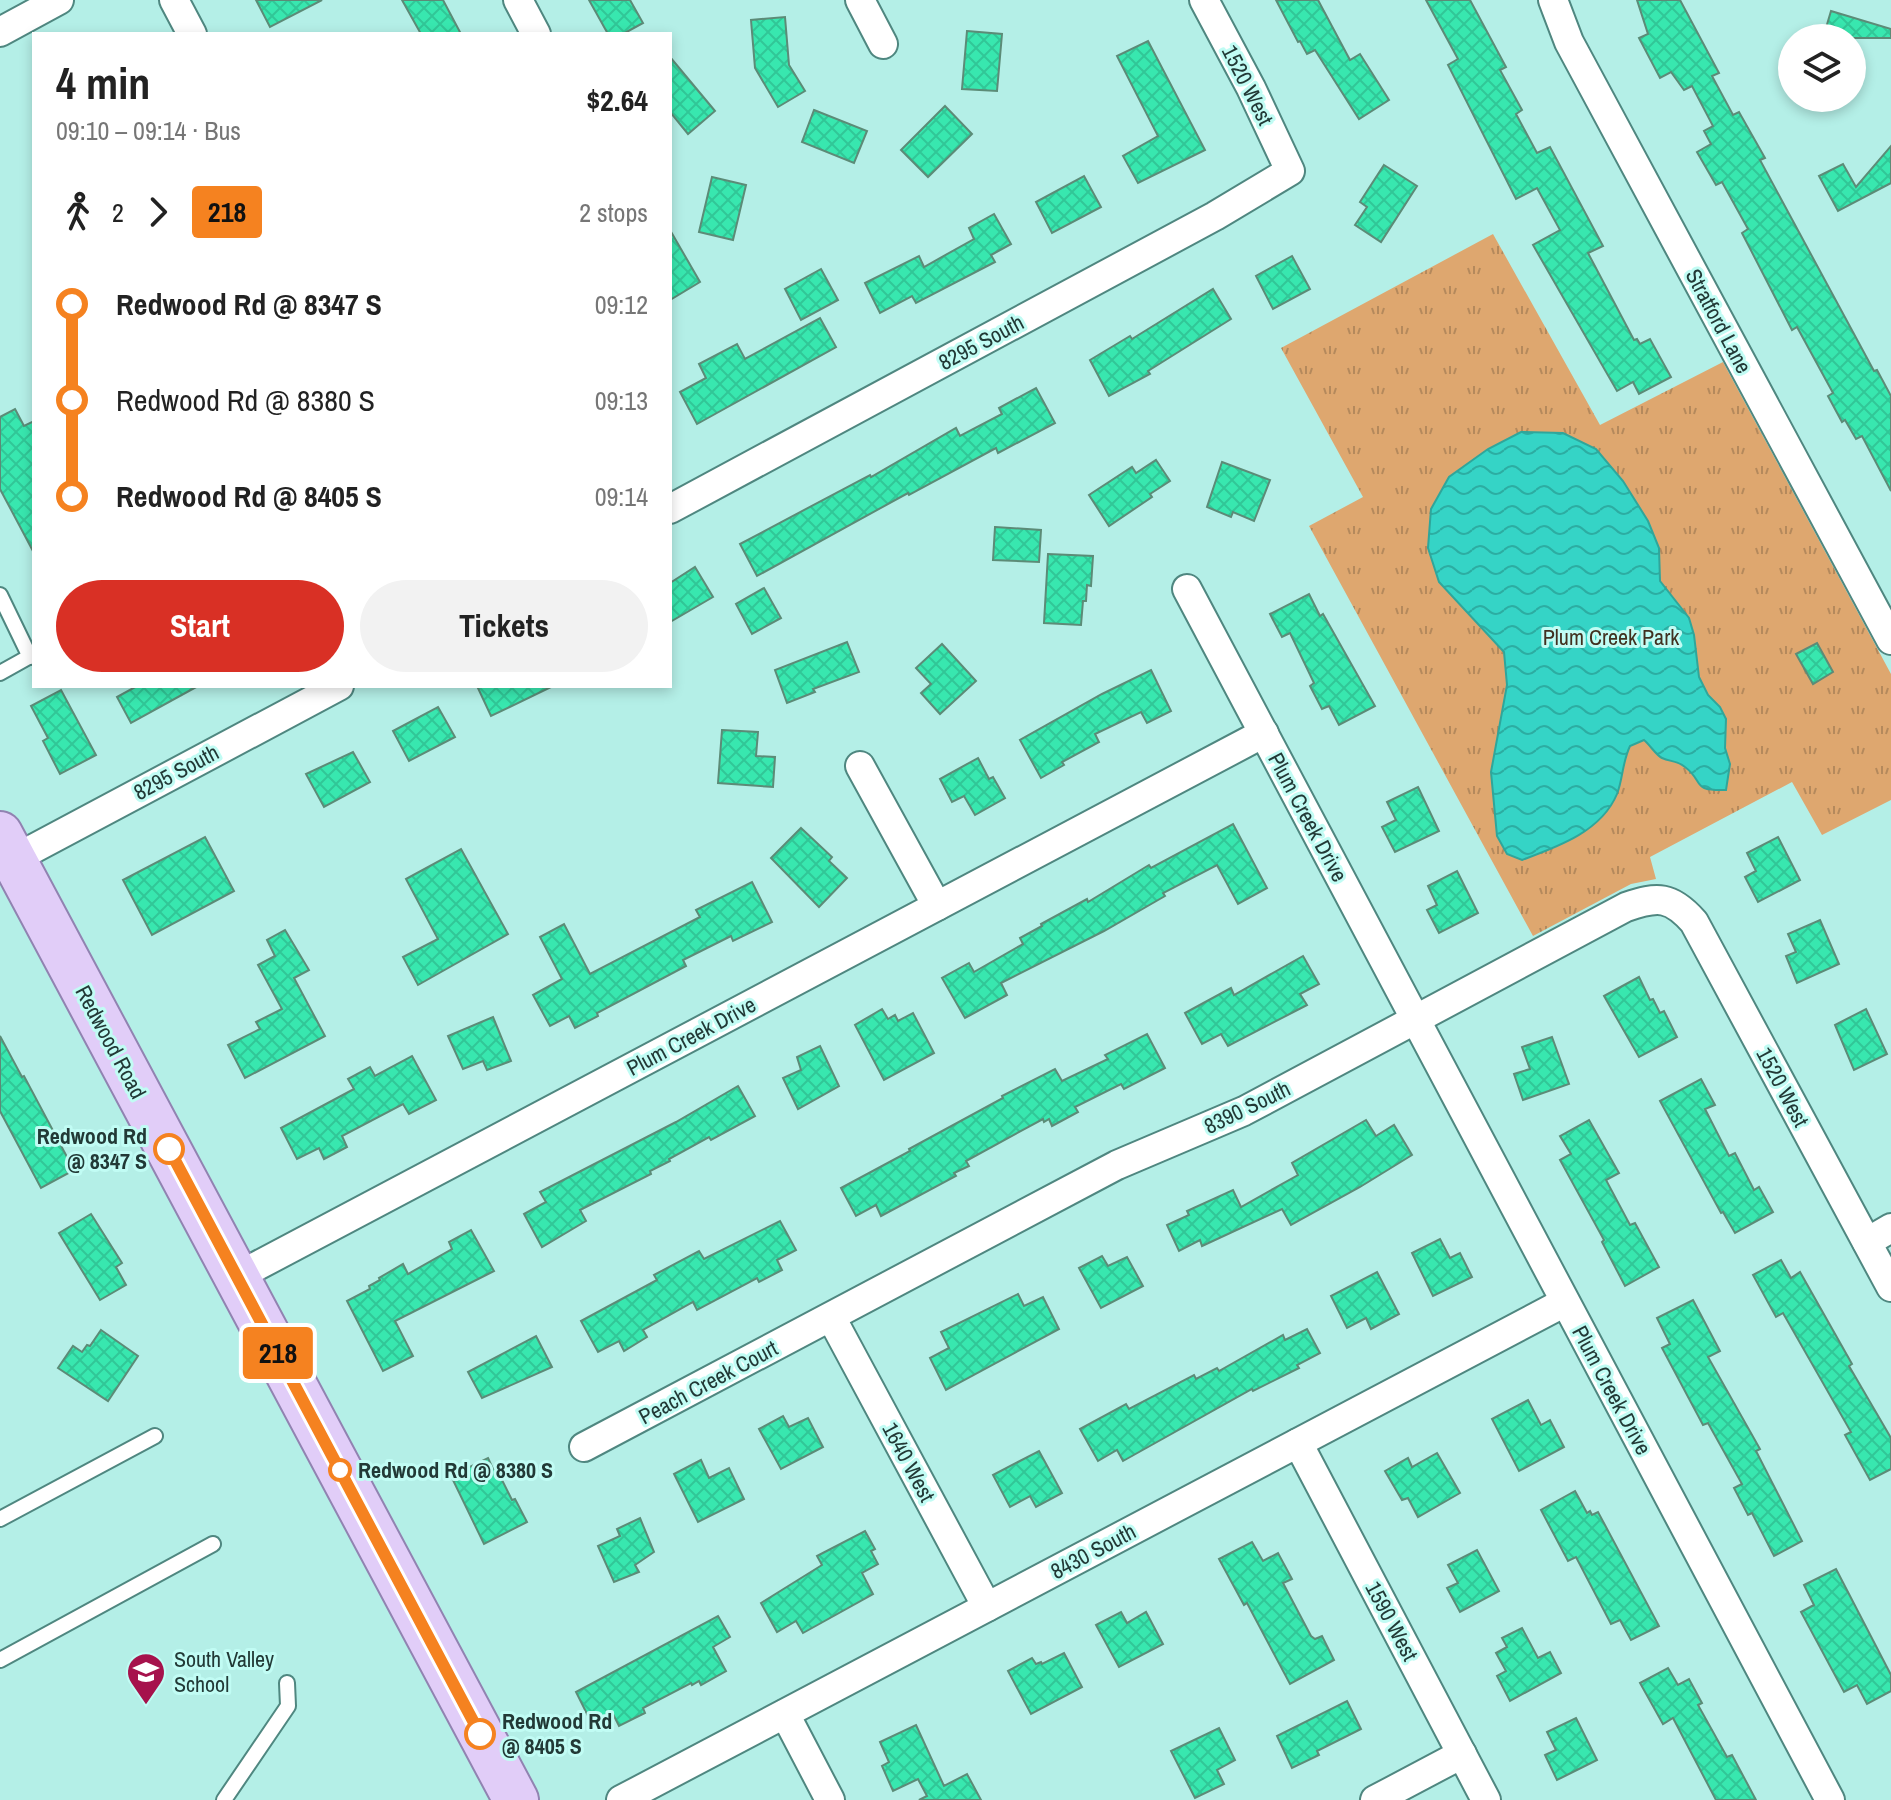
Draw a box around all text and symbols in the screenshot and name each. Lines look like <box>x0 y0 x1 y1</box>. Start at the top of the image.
map controls <box>1778 24 1866 112</box>
button: layers <box>1778 24 1866 112</box>
street label: 1520 West <box>1215 40 1281 130</box>
text: 4 min <box>56 53 150 113</box>
text: $2.64 <box>586 80 648 120</box>
text: 09:10 – 09:14 · Bus <box>56 113 241 148</box>
icon: walk <box>56 190 100 234</box>
icon: forward <box>136 190 180 234</box>
text: 218 <box>208 193 246 231</box>
text: 2 <box>112 195 124 230</box>
text: 2 stops <box>579 195 648 230</box>
street label: Stratford Lane <box>1679 263 1759 379</box>
text: Redwood Rd @ 8347 S <box>116 284 382 324</box>
text: 09:12 <box>595 287 648 322</box>
street label: 8295 South <box>933 307 1029 377</box>
text: Redwood Rd @ 8380 S <box>116 380 375 420</box>
text: 09:13 <box>595 383 648 418</box>
text: Redwood Rd @ 8405 S <box>116 476 382 516</box>
text: 09:14 <box>595 479 648 514</box>
button: Start <box>56 580 344 672</box>
button: Tickets <box>360 580 648 672</box>
park label: Plum Creek Park <box>1543 622 1680 652</box>
street label: 8295 South <box>128 737 224 807</box>
street label: Plum Creek Drive <box>1261 747 1355 887</box>
street label: Redwood Road <box>69 980 153 1104</box>
street label: Plum Creek Drive <box>621 989 761 1083</box>
street label: 1520 West <box>1750 1042 1816 1132</box>
street label: 8390 South <box>1199 1073 1295 1141</box>
place label: Redwood Rd @ 8347 S <box>37 1121 147 1176</box>
marker: Redwood Rd @ 8347 S <box>154 1134 184 1164</box>
street label: Plum Creek Drive <box>1565 1320 1659 1460</box>
line badge: 218 <box>232 1327 324 1379</box>
street label: Peach Creek Court <box>633 1333 783 1431</box>
text: 218 <box>259 1334 297 1372</box>
street label: 1640 West <box>876 1417 942 1507</box>
place label: Redwood Rd @ 8380 S <box>358 1455 553 1485</box>
marker: Redwood Rd @ 8380 S <box>329 1459 351 1481</box>
street label: 8430 South <box>1045 1516 1141 1586</box>
street label: 1590 West <box>1359 1576 1425 1666</box>
place label: South Valley School <box>174 1644 274 1699</box>
school or university icon: South Valley School <box>125 1651 167 1706</box>
place label: Redwood Rd @ 8405 S <box>502 1706 612 1761</box>
marker: Redwood Rd @ 8405 S <box>465 1719 495 1749</box>

